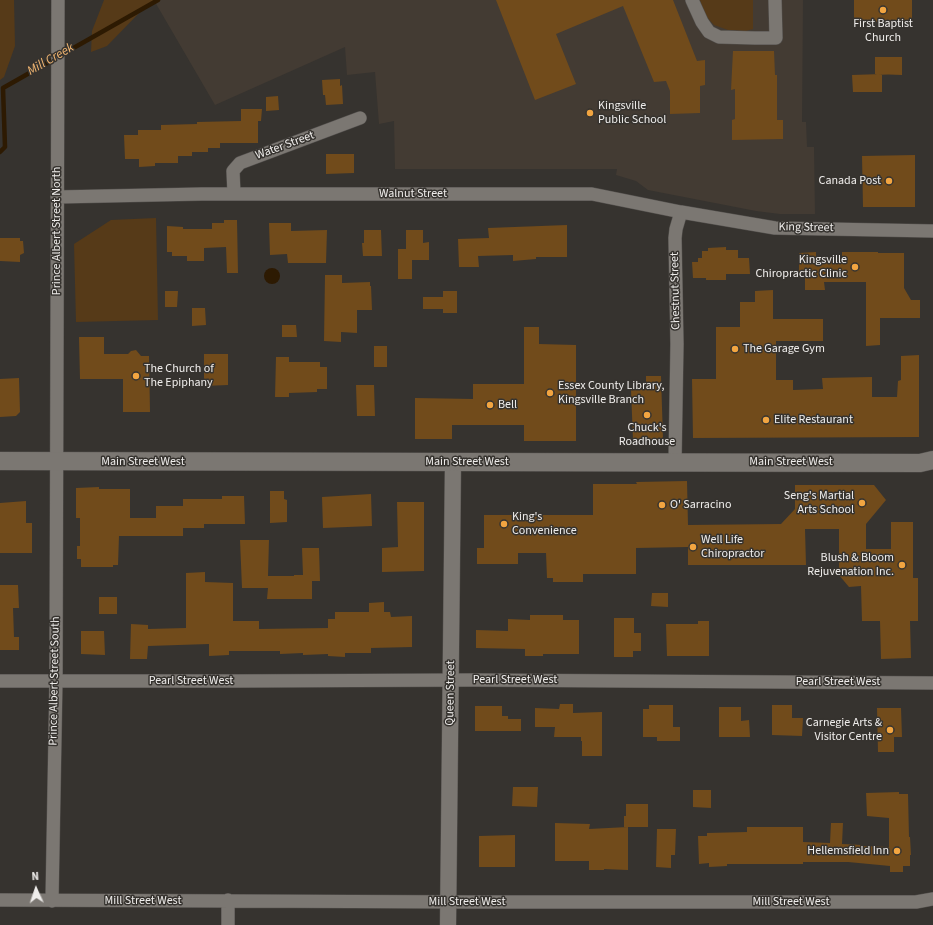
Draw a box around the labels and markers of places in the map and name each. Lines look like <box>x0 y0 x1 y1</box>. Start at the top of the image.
marker: First Baptist Church <box>878 5 888 15</box>
place label: First Baptist Church <box>853 17 913 45</box>
place label: Kingsville Public School <box>598 99 666 127</box>
marker: Kingsville Public School <box>585 108 595 118</box>
place label: Canada Post <box>819 174 881 188</box>
marker: Canada Post <box>884 176 894 186</box>
place label: Kingsville Chiropractic Clinic <box>755 253 847 281</box>
marker: Kingsville Chiropractic Clinic <box>850 262 860 272</box>
place label: The Garage Gym <box>743 342 825 356</box>
marker: The Garage Gym <box>730 344 740 354</box>
place label: The Church of The Epiphany <box>144 362 214 390</box>
marker: The Church of The Epiphany <box>131 371 141 381</box>
place label: Essex County Library, Kingsville Branch <box>558 379 664 407</box>
marker: Essex County Library, Kingsville Branch <box>545 388 555 398</box>
place label: Bell <box>498 398 517 412</box>
marker: Bell <box>485 400 495 410</box>
marker: Chuck's Roadhouse <box>642 410 652 420</box>
place label: Elite Restaurant <box>774 413 853 427</box>
marker: Elite Restaurant <box>761 415 771 425</box>
place label: Chuck's Roadhouse <box>619 421 675 449</box>
place label: Seng's Martial Arts School <box>784 489 854 517</box>
place label: O' Sarracino <box>670 498 731 512</box>
marker: Seng's Martial Arts School <box>857 498 867 508</box>
marker: O' Sarracino <box>657 500 667 510</box>
place label: King's Convenience <box>512 510 577 538</box>
marker: King's Convenience <box>499 519 509 529</box>
place label: Well Life Chiropractor <box>701 533 764 561</box>
marker: Well Life Chiropractor <box>688 542 698 552</box>
place label: Blush & Bloom Rejuvenation Inc. <box>807 551 894 579</box>
marker: Blush & Bloom Rejuvenation Inc. <box>897 560 907 570</box>
place label: Carnegie Arts & Visitor Centre <box>806 716 882 744</box>
marker: Carnegie Arts & Visitor Centre <box>885 725 895 735</box>
place label: Hellemsfield Inn <box>807 844 889 858</box>
marker: Hellemsfield Inn <box>892 846 902 856</box>

